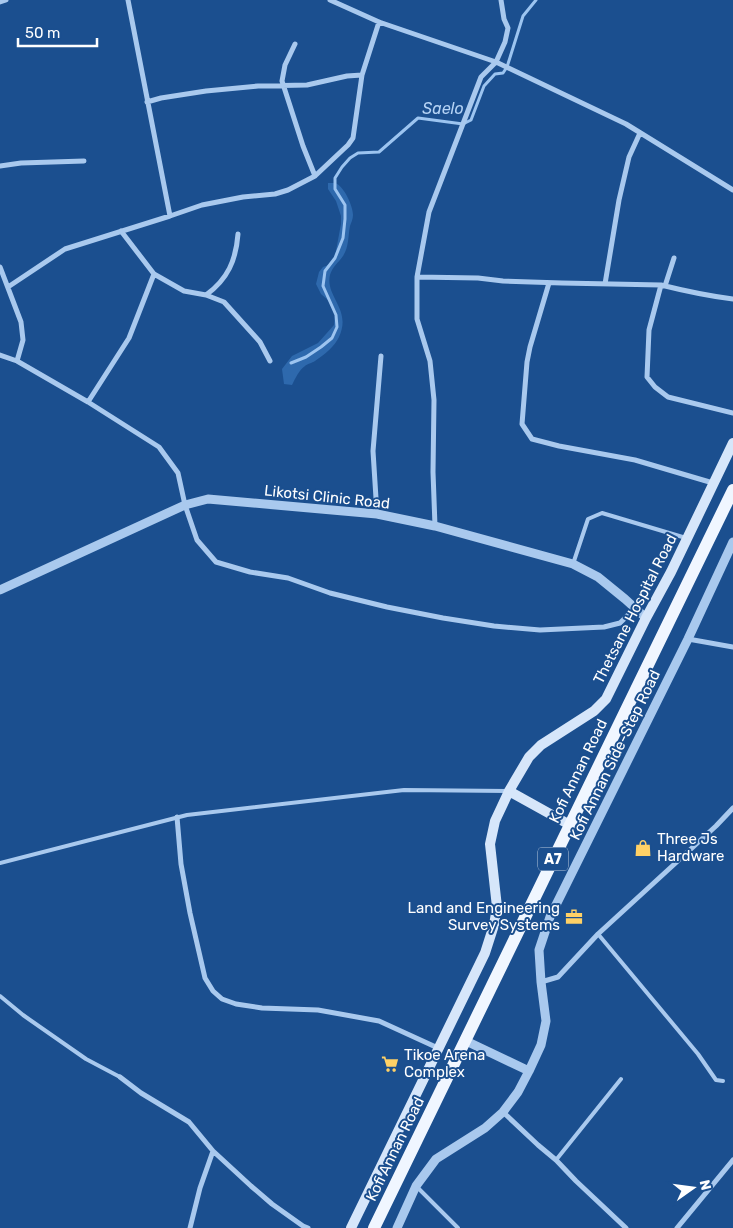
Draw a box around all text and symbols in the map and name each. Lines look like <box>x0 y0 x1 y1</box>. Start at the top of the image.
scale bar <box>18 15 96 47</box>
text: 50 m <box>25 24 60 42</box>
water label: Saelo <box>422 99 464 118</box>
street label: Likotsi Clinic Road <box>263 481 391 513</box>
street label: Thetsane Hospital Road <box>589 531 681 687</box>
street label: Kofi Annan Side-Step Road <box>566 667 664 843</box>
street label: Kofi Annan Road <box>545 716 611 826</box>
place label: Three Js Hardware <box>657 830 725 865</box>
shop icon: Three Js Hardware <box>633 838 653 858</box>
road number: A7 <box>538 848 568 871</box>
place label: Land and Engineering Survey Systems <box>408 899 560 934</box>
office icon: Land and Engineering Survey Systems <box>564 907 584 927</box>
place label: Tikoe Arena Complex <box>404 1046 485 1081</box>
supermarket icon: Tikoe Arena Complex <box>380 1054 400 1074</box>
street label: Kofi Annan Road <box>362 1094 428 1204</box>
north arrow <box>668 1163 718 1213</box>
text: N <box>696 1178 715 1192</box>

